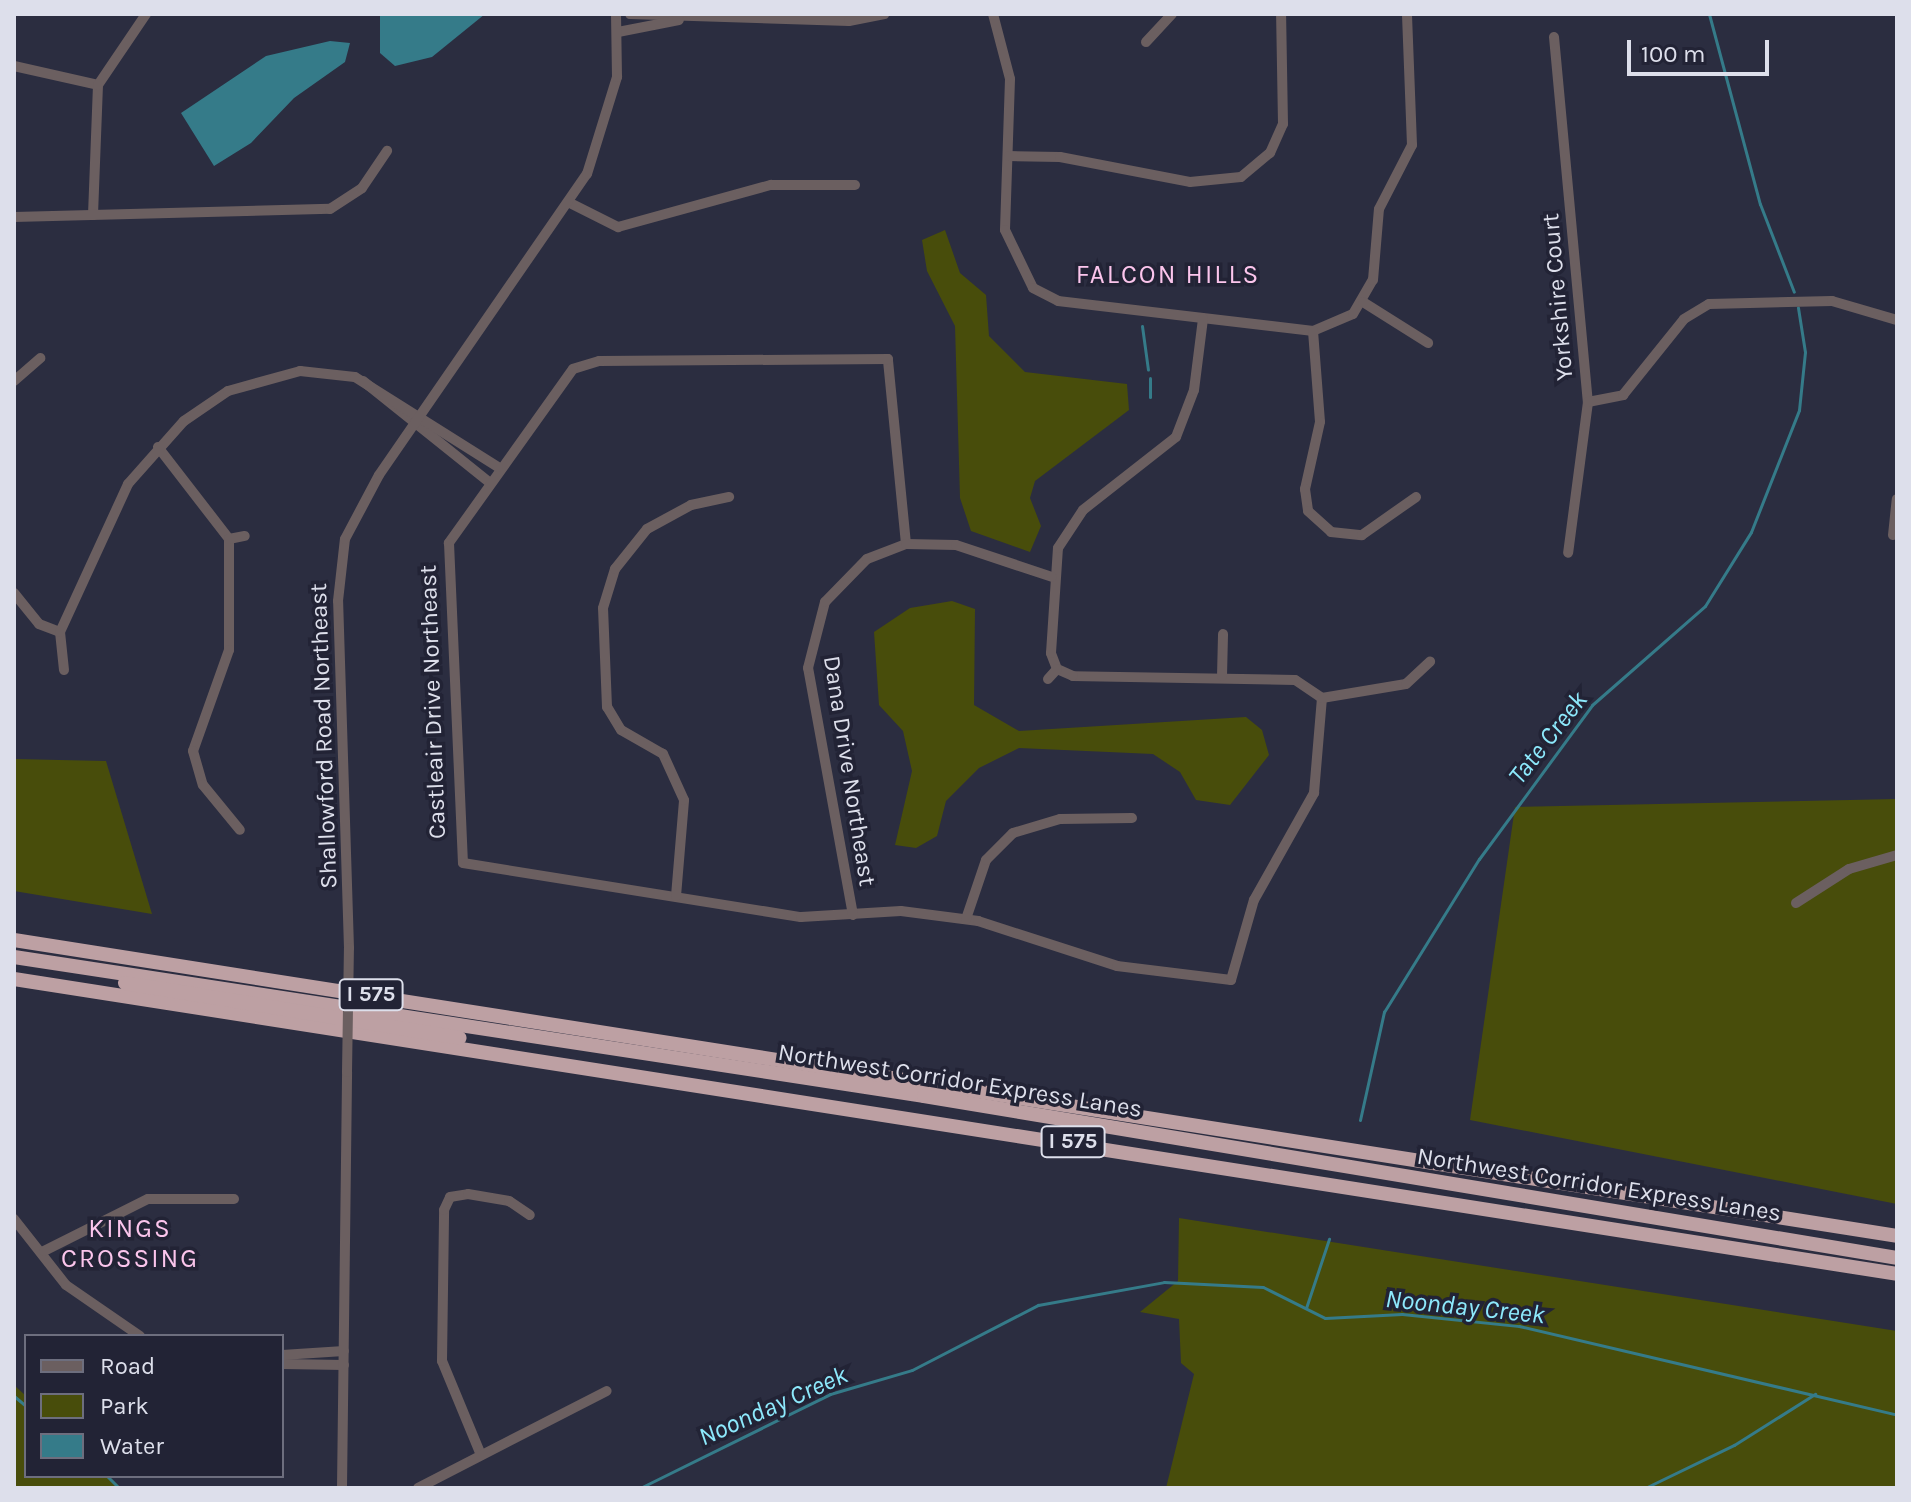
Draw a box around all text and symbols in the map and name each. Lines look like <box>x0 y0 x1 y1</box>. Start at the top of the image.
scale bar <box>1631 24 1773 74</box>
text: 100 m <box>1641 40 1706 68</box>
street label: Yorkshire Court <box>1536 212 1580 382</box>
district label: FALCON HILLS <box>1076 259 1260 291</box>
street label: Castleair Drive Northeast <box>414 565 452 839</box>
street label: Shallowford Road Northeast <box>304 583 344 889</box>
street label: Dana Drive Northeast <box>817 654 881 888</box>
water label: Tate Creek <box>1502 685 1594 791</box>
road number: I 575 <box>337 977 405 1013</box>
street label: Northwest Corridor Express Lanes <box>776 1038 1144 1124</box>
road number: I 575 <box>1039 1124 1107 1160</box>
street label: Northwest Corridor Express Lanes <box>1415 1142 1783 1228</box>
district label: KINGS CROSSING <box>61 1213 199 1274</box>
water label: Noonday Creek <box>1384 1283 1546 1331</box>
legend <box>24 1334 284 1478</box>
text: Road <box>100 1352 155 1380</box>
water label: Noonday Creek <box>694 1359 852 1453</box>
text: Park <box>100 1392 149 1420</box>
text: Water <box>100 1432 164 1460</box>

